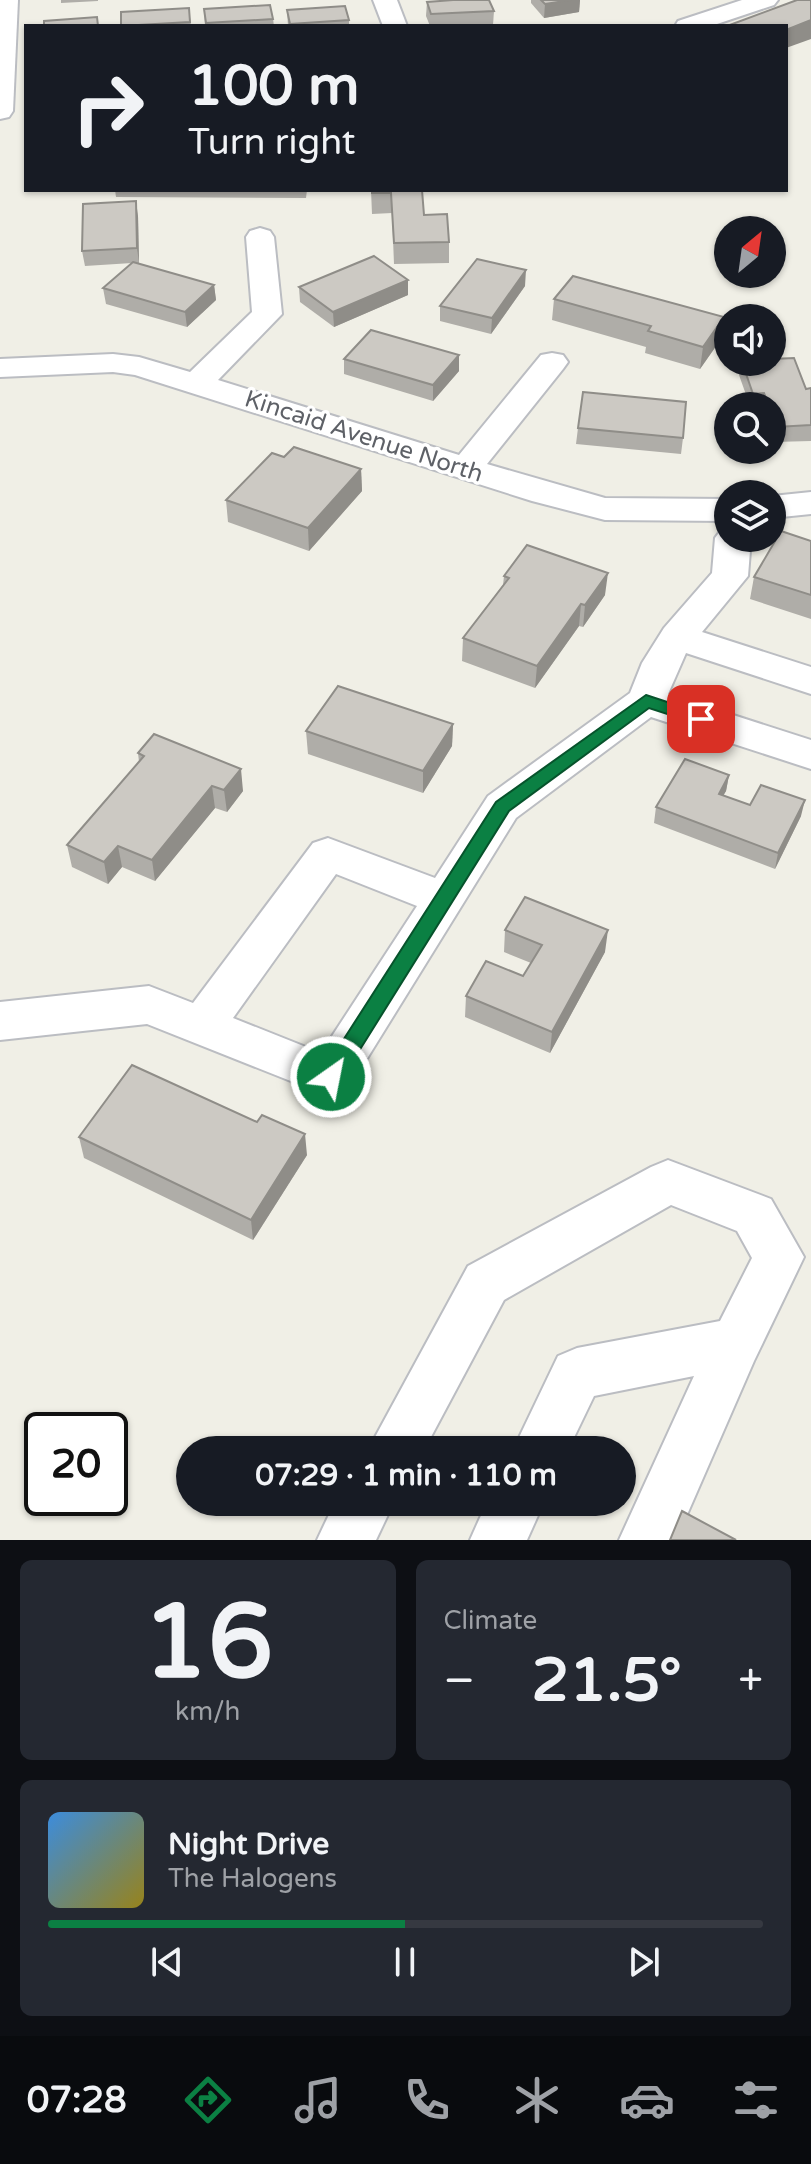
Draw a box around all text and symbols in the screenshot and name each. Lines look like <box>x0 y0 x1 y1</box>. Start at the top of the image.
text: 100 m <box>188 53 359 120</box>
icon: right <box>56 56 160 160</box>
text: Turn right <box>188 121 355 164</box>
north arrow <box>714 216 786 288</box>
map controls <box>714 216 786 552</box>
button: sound <box>714 304 786 376</box>
street label: Kincaid Avenue North <box>241 384 487 489</box>
button: search <box>714 392 786 464</box>
button: layers <box>714 480 786 552</box>
pin <box>667 685 735 753</box>
icon: arrive <box>679 697 723 741</box>
position arrow <box>289 1035 373 1119</box>
speed limit sign: 20 <box>24 1412 128 1516</box>
text: 07:29 · 1 min · 110 m <box>255 1457 557 1494</box>
text: 16 <box>142 1581 273 1706</box>
text: Climate <box>444 1605 537 1636</box>
text: 21.5° <box>531 1645 682 1717</box>
text: − <box>444 1655 475 1708</box>
text: + <box>738 1655 763 1708</box>
text: km/h <box>175 1696 240 1727</box>
text: Night Drive <box>168 1826 329 1863</box>
text: The Halogens <box>168 1863 337 1894</box>
icon: previous <box>145 1940 189 1984</box>
icon: pause <box>383 1940 427 1984</box>
icon: next <box>622 1940 666 1984</box>
icon: directions <box>180 2072 236 2128</box>
icon: music <box>290 2072 346 2128</box>
icon: phone <box>399 2072 455 2128</box>
icon: climate <box>509 2072 565 2128</box>
icon: car <box>619 2072 675 2128</box>
icon: filters <box>728 2072 784 2128</box>
text: 07:28 <box>27 2079 127 2122</box>

